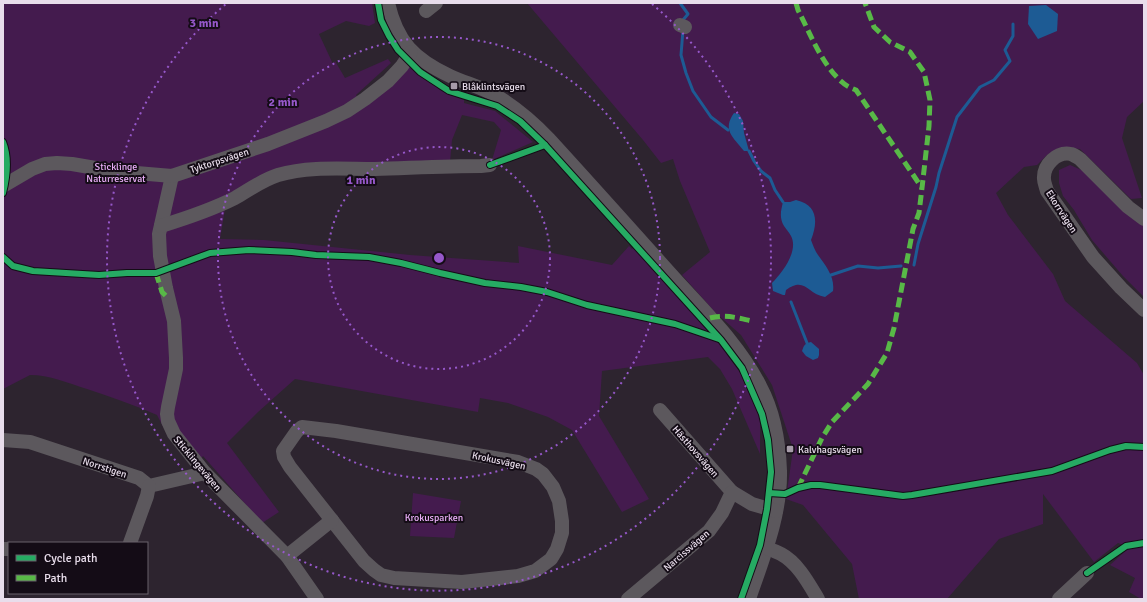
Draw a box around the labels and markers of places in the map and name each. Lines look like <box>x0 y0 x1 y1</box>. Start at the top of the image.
marker: Blåklintsvägen <box>449 81 459 91</box>
place label: Blåklintsvägen <box>462 81 525 93</box>
centre of rings <box>432 251 446 265</box>
marker: Kalvhagsvägen <box>785 444 795 454</box>
place label: Kalvhagsvägen <box>798 444 862 456</box>

